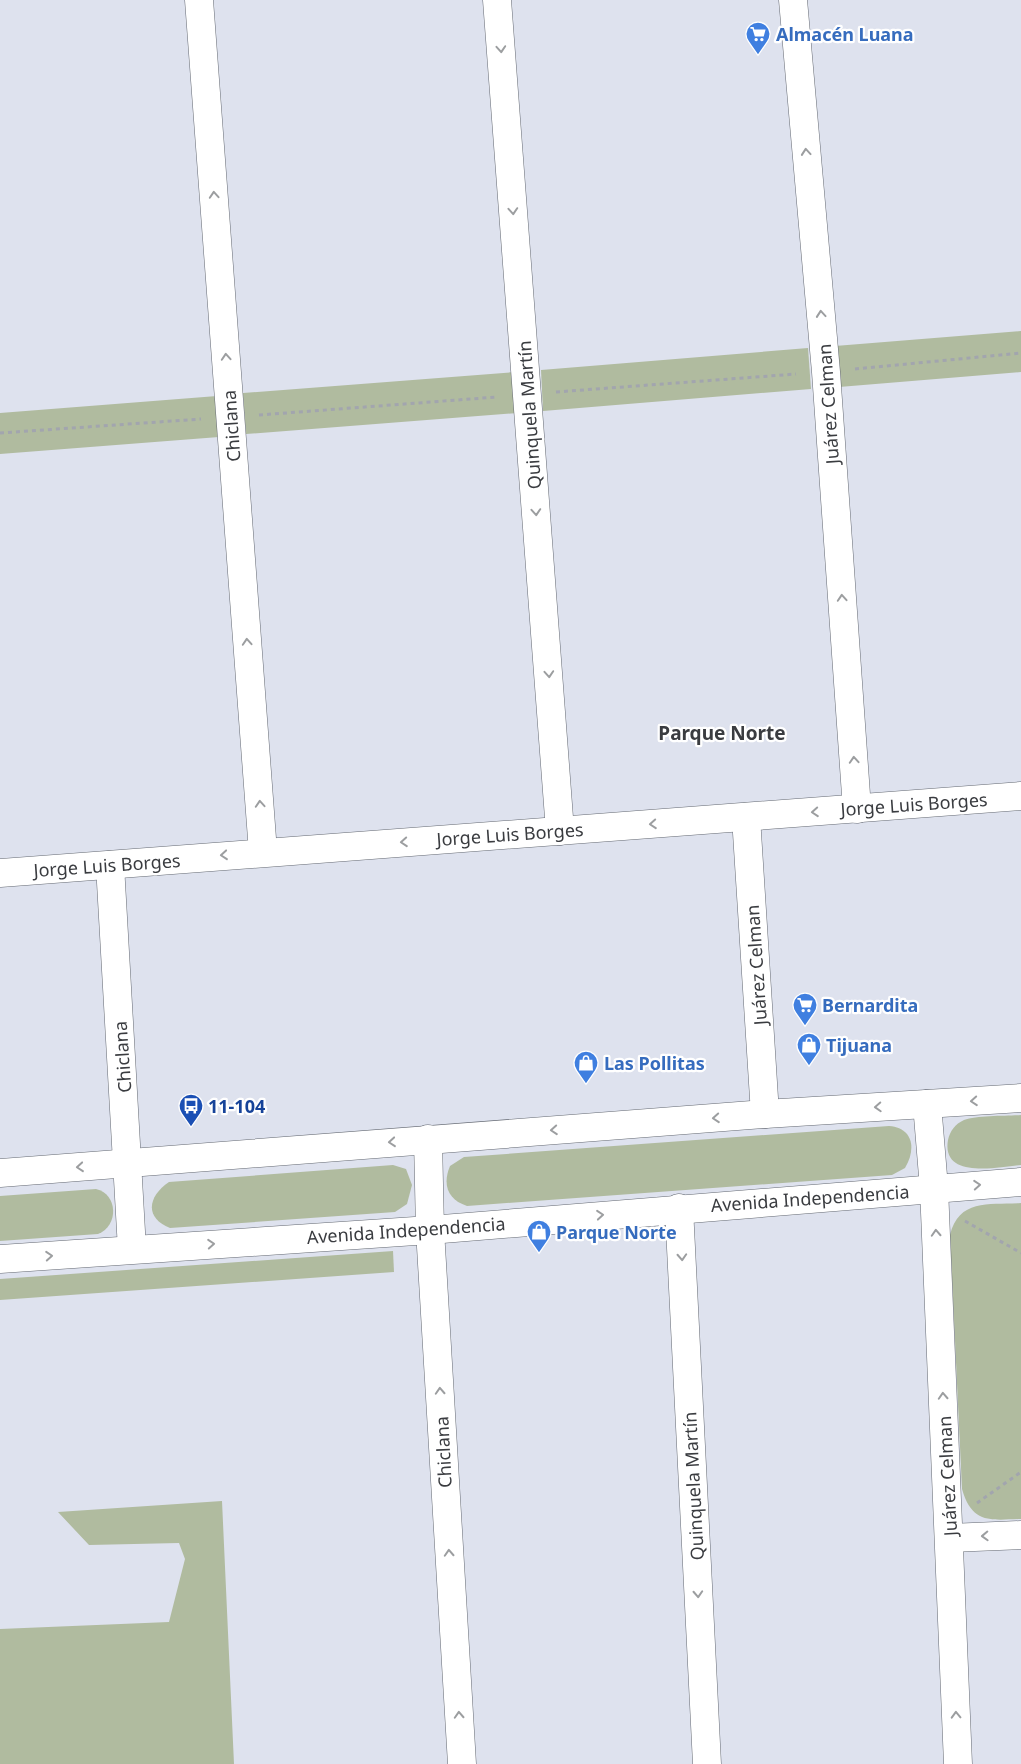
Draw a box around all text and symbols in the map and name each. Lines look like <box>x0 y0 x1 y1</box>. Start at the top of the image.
supermarket icon: Almacén Luana <box>745 21 771 55</box>
place label: Almacén Luana <box>776 22 914 46</box>
one-way arrow <box>495 45 506 53</box>
one-way arrow <box>801 148 812 156</box>
one-way arrow <box>208 191 219 199</box>
one-way arrow <box>507 207 518 215</box>
one-way arrow <box>816 309 827 317</box>
street label: Quinquela Martín <box>512 340 546 490</box>
street label: Juárez Celman <box>812 343 844 467</box>
one-way arrow <box>221 353 232 361</box>
street label: Chiclana <box>217 389 245 463</box>
one-way arrow <box>530 509 541 517</box>
one-way arrow <box>837 594 848 602</box>
one-way arrow <box>242 637 253 645</box>
one-way arrow <box>543 671 554 679</box>
district label: Parque Norte <box>658 720 786 746</box>
one-way arrow <box>848 756 859 764</box>
street label: Jorge Luis Borges <box>838 787 988 821</box>
one-way arrow <box>254 799 265 807</box>
one-way arrow <box>811 806 819 817</box>
street label: Jorge Luis Borges <box>434 817 584 851</box>
one-way arrow <box>649 818 657 829</box>
one-way arrow <box>400 837 408 848</box>
street label: Jorge Luis Borges <box>31 848 181 882</box>
one-way arrow <box>220 850 228 861</box>
street label: Juárez Celman <box>740 904 772 1028</box>
supermarket icon: Bernardita <box>792 992 818 1026</box>
place label: Bernardita <box>822 993 918 1017</box>
street label: Chiclana <box>108 1020 136 1094</box>
shop icon: Tijuana <box>796 1032 822 1066</box>
place label: Tijuana <box>826 1033 892 1057</box>
shop icon: Las Pollitas <box>573 1050 599 1084</box>
place label: Las Pollitas <box>604 1051 705 1075</box>
bus stop icon: 11-104 <box>178 1093 204 1127</box>
place label: 11-104 <box>208 1094 265 1118</box>
one-way arrow <box>970 1096 978 1107</box>
one-way arrow <box>874 1102 882 1113</box>
one-way arrow <box>712 1112 720 1123</box>
one-way arrow <box>550 1124 558 1135</box>
one-way arrow <box>388 1136 396 1147</box>
one-way arrow <box>75 1161 83 1172</box>
street label: Avenida Independencia <box>710 1179 910 1217</box>
one-way arrow <box>974 1180 982 1191</box>
one-way arrow <box>596 1210 604 1221</box>
street label: Avenida Independencia <box>306 1211 506 1249</box>
shop icon: Parque Norte <box>526 1219 552 1253</box>
place label: Parque Norte <box>556 1220 677 1244</box>
one-way arrow <box>931 1229 941 1236</box>
one-way arrow <box>207 1239 215 1250</box>
one-way arrow <box>45 1250 53 1261</box>
one-way arrow <box>676 1253 687 1261</box>
one-way arrow <box>434 1387 445 1395</box>
one-way arrow <box>938 1391 949 1399</box>
street label: Quinquela Martín <box>677 1411 709 1561</box>
street label: Juárez Celman <box>932 1415 962 1539</box>
street label: Chiclana <box>429 1416 457 1488</box>
one-way arrow <box>981 1531 989 1542</box>
one-way arrow <box>444 1549 455 1557</box>
one-way arrow <box>693 1590 704 1598</box>
one-way arrow <box>454 1711 465 1719</box>
one-way arrow <box>951 1711 962 1719</box>

